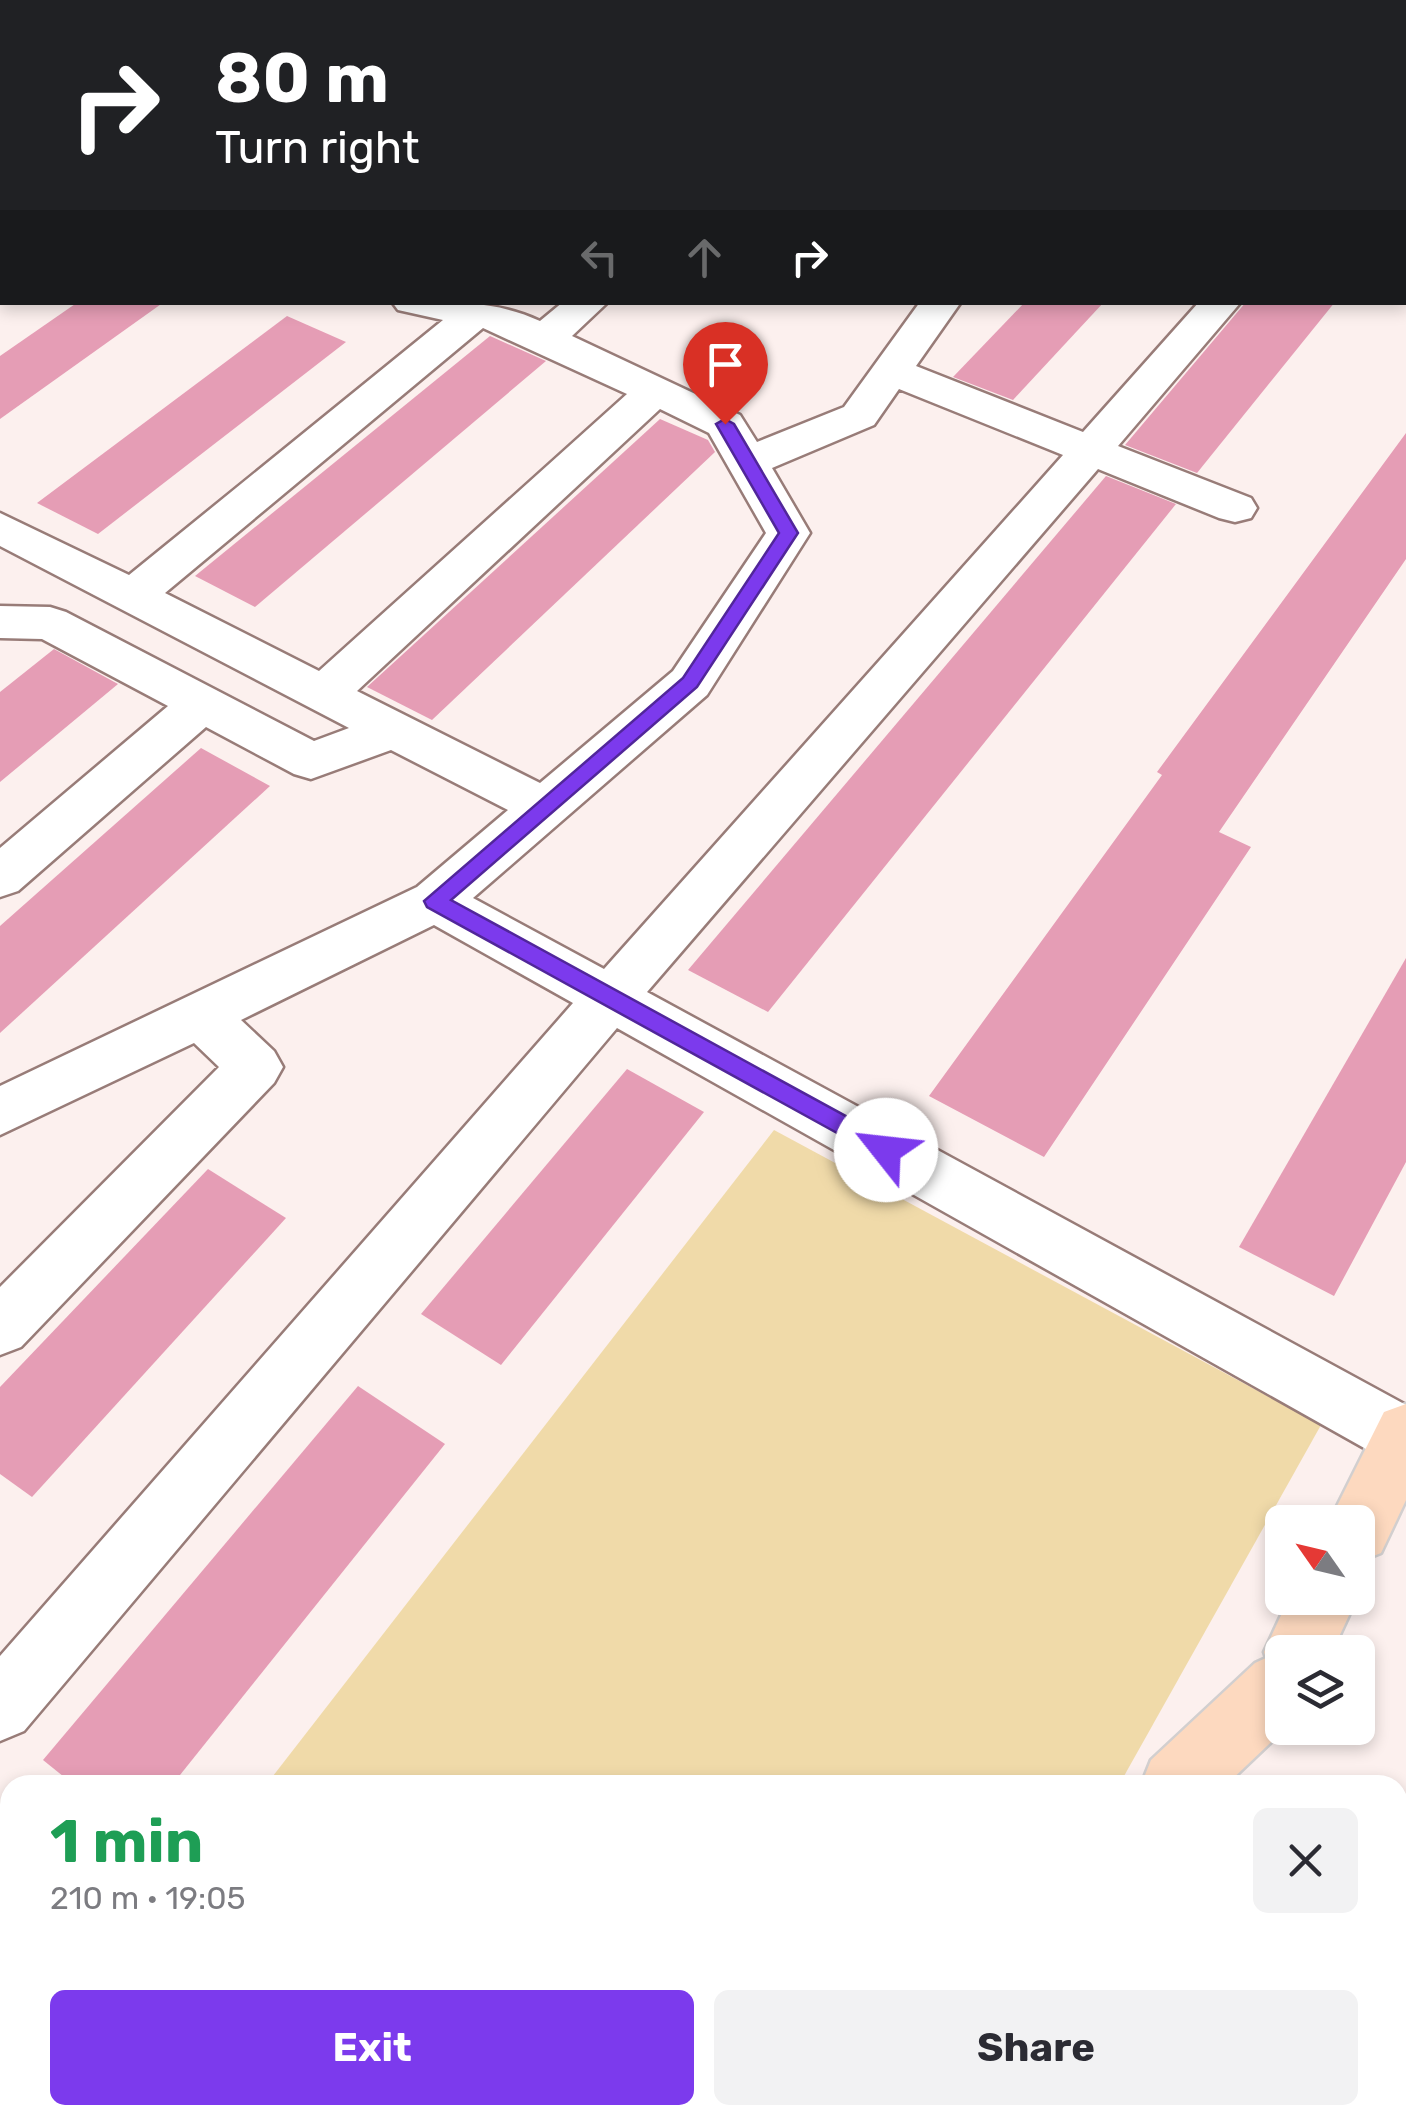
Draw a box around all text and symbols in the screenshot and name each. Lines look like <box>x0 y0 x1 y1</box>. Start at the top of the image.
text: 80 m <box>215 37 389 120</box>
icon: right <box>50 40 180 170</box>
text: Turn right <box>215 121 419 174</box>
icon: left <box>572 230 627 285</box>
icon: ahead <box>677 230 732 285</box>
icon: right <box>782 230 837 285</box>
pin <box>683 322 768 425</box>
icon: arrive <box>698 337 753 392</box>
position arrow <box>834 1098 938 1202</box>
north arrow <box>1265 1505 1375 1615</box>
map controls <box>1265 1505 1375 1745</box>
button: layers <box>1265 1635 1375 1745</box>
text: 1 min <box>50 1806 203 1877</box>
button: close <box>1253 1808 1358 1913</box>
text: 210 m · 19:05 <box>50 1879 246 1917</box>
button: Exit <box>50 1990 694 2105</box>
button: Share <box>714 1990 1358 2105</box>

